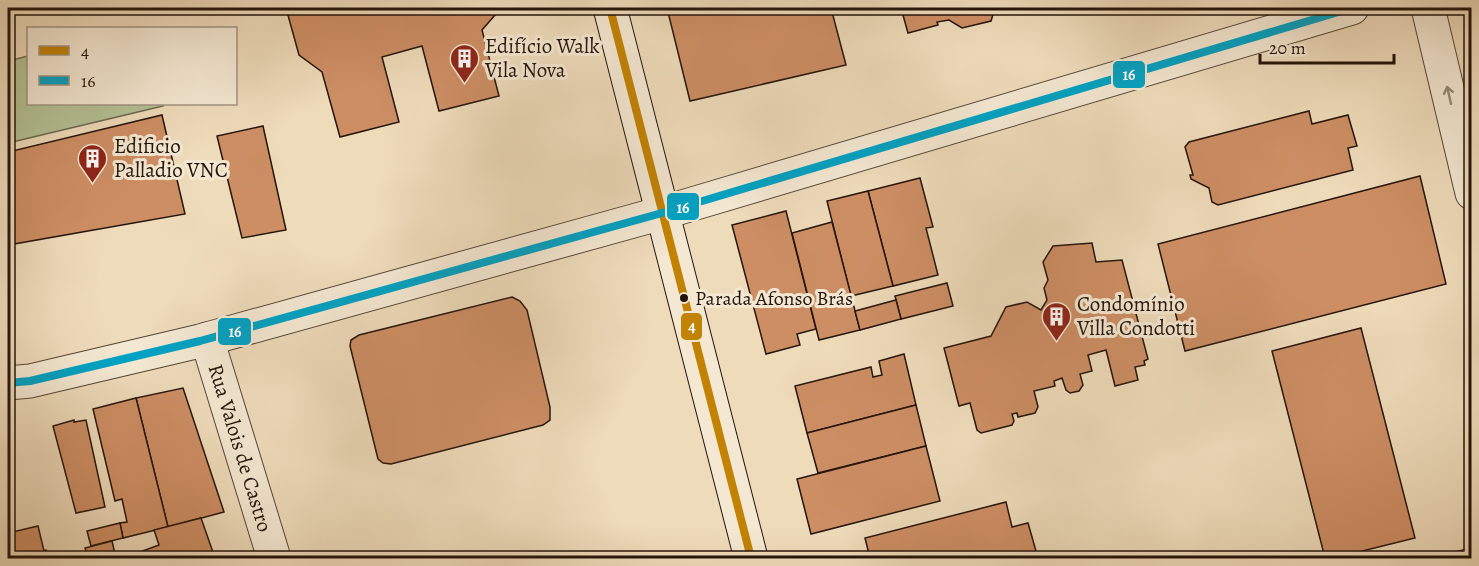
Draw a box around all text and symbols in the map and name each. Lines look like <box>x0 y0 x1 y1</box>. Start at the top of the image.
legend <box>27 27 237 105</box>
scale bar <box>1260 27 1394 65</box>
place label: Edifício Walk Vila Nova <box>484 32 600 84</box>
text: 20 m <box>1269 36 1306 60</box>
text: 4 <box>81 39 89 63</box>
building icon: Edifício Walk Vila Nova <box>448 42 480 84</box>
line badge: 16 <box>1112 60 1146 89</box>
text: 16 <box>1122 64 1136 86</box>
text: 16 <box>81 69 95 93</box>
one-way arrow <box>1442 86 1454 105</box>
place label: Edificio Palladio VNC <box>114 132 228 184</box>
building icon: Edificio Palladio VNC <box>77 142 109 184</box>
line badge: 16 <box>666 192 700 221</box>
text: 16 <box>676 197 690 219</box>
place label: Parada Afonso Brás <box>695 285 853 312</box>
place label: Condomínio Villa Condotti <box>1076 290 1195 342</box>
marker: Parada Afonso Brás <box>678 292 690 304</box>
building icon: Condomínio Villa Condotti <box>1040 300 1072 342</box>
line badge: 4 <box>680 312 703 341</box>
text: 4 <box>688 316 696 338</box>
line badge: 16 <box>217 317 252 346</box>
text: 16 <box>228 321 242 343</box>
street label: Rua Valois de Castro <box>201 361 279 535</box>

